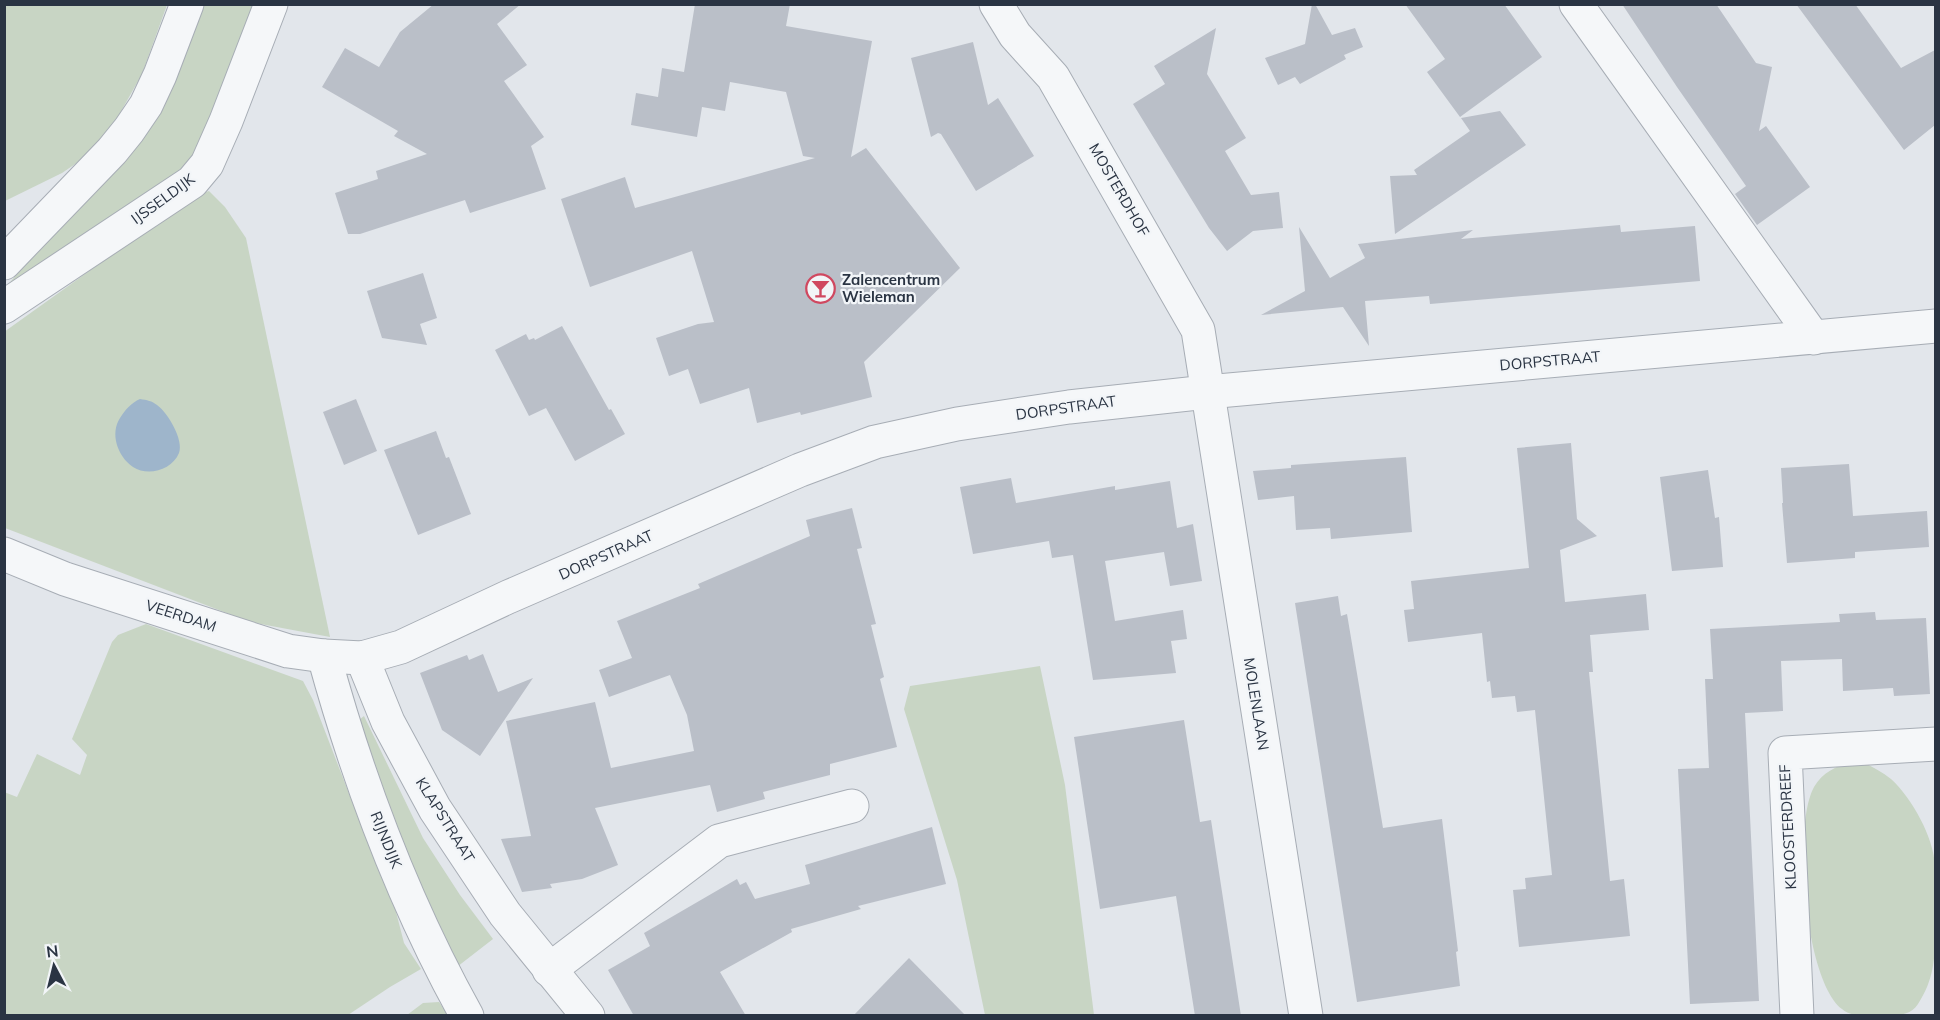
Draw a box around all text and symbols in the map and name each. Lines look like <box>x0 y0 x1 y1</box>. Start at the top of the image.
street label: MOSTERDHOF <box>1085 140 1154 240</box>
street label: IJSSELDIJK <box>127 169 199 228</box>
place label: Zalencentrum Wieleman <box>842 270 940 306</box>
bar icon: Zalencentrum Wieleman <box>805 273 837 305</box>
street label: DORPSTRAAT <box>1499 347 1601 374</box>
street label: DORPSTRAAT <box>1014 391 1117 424</box>
street label: DORPSTRAAT <box>556 525 656 584</box>
street label: VEERDAM <box>143 595 219 636</box>
street label: MOLENLAAN <box>1240 656 1273 752</box>
street label: KLOOSTERDREEF <box>1775 764 1800 890</box>
street label: KLAPSTRAAT <box>412 774 479 866</box>
street label: RIJNDIJK <box>366 808 407 872</box>
north arrow <box>24 936 84 996</box>
text: N <box>45 940 59 962</box>

